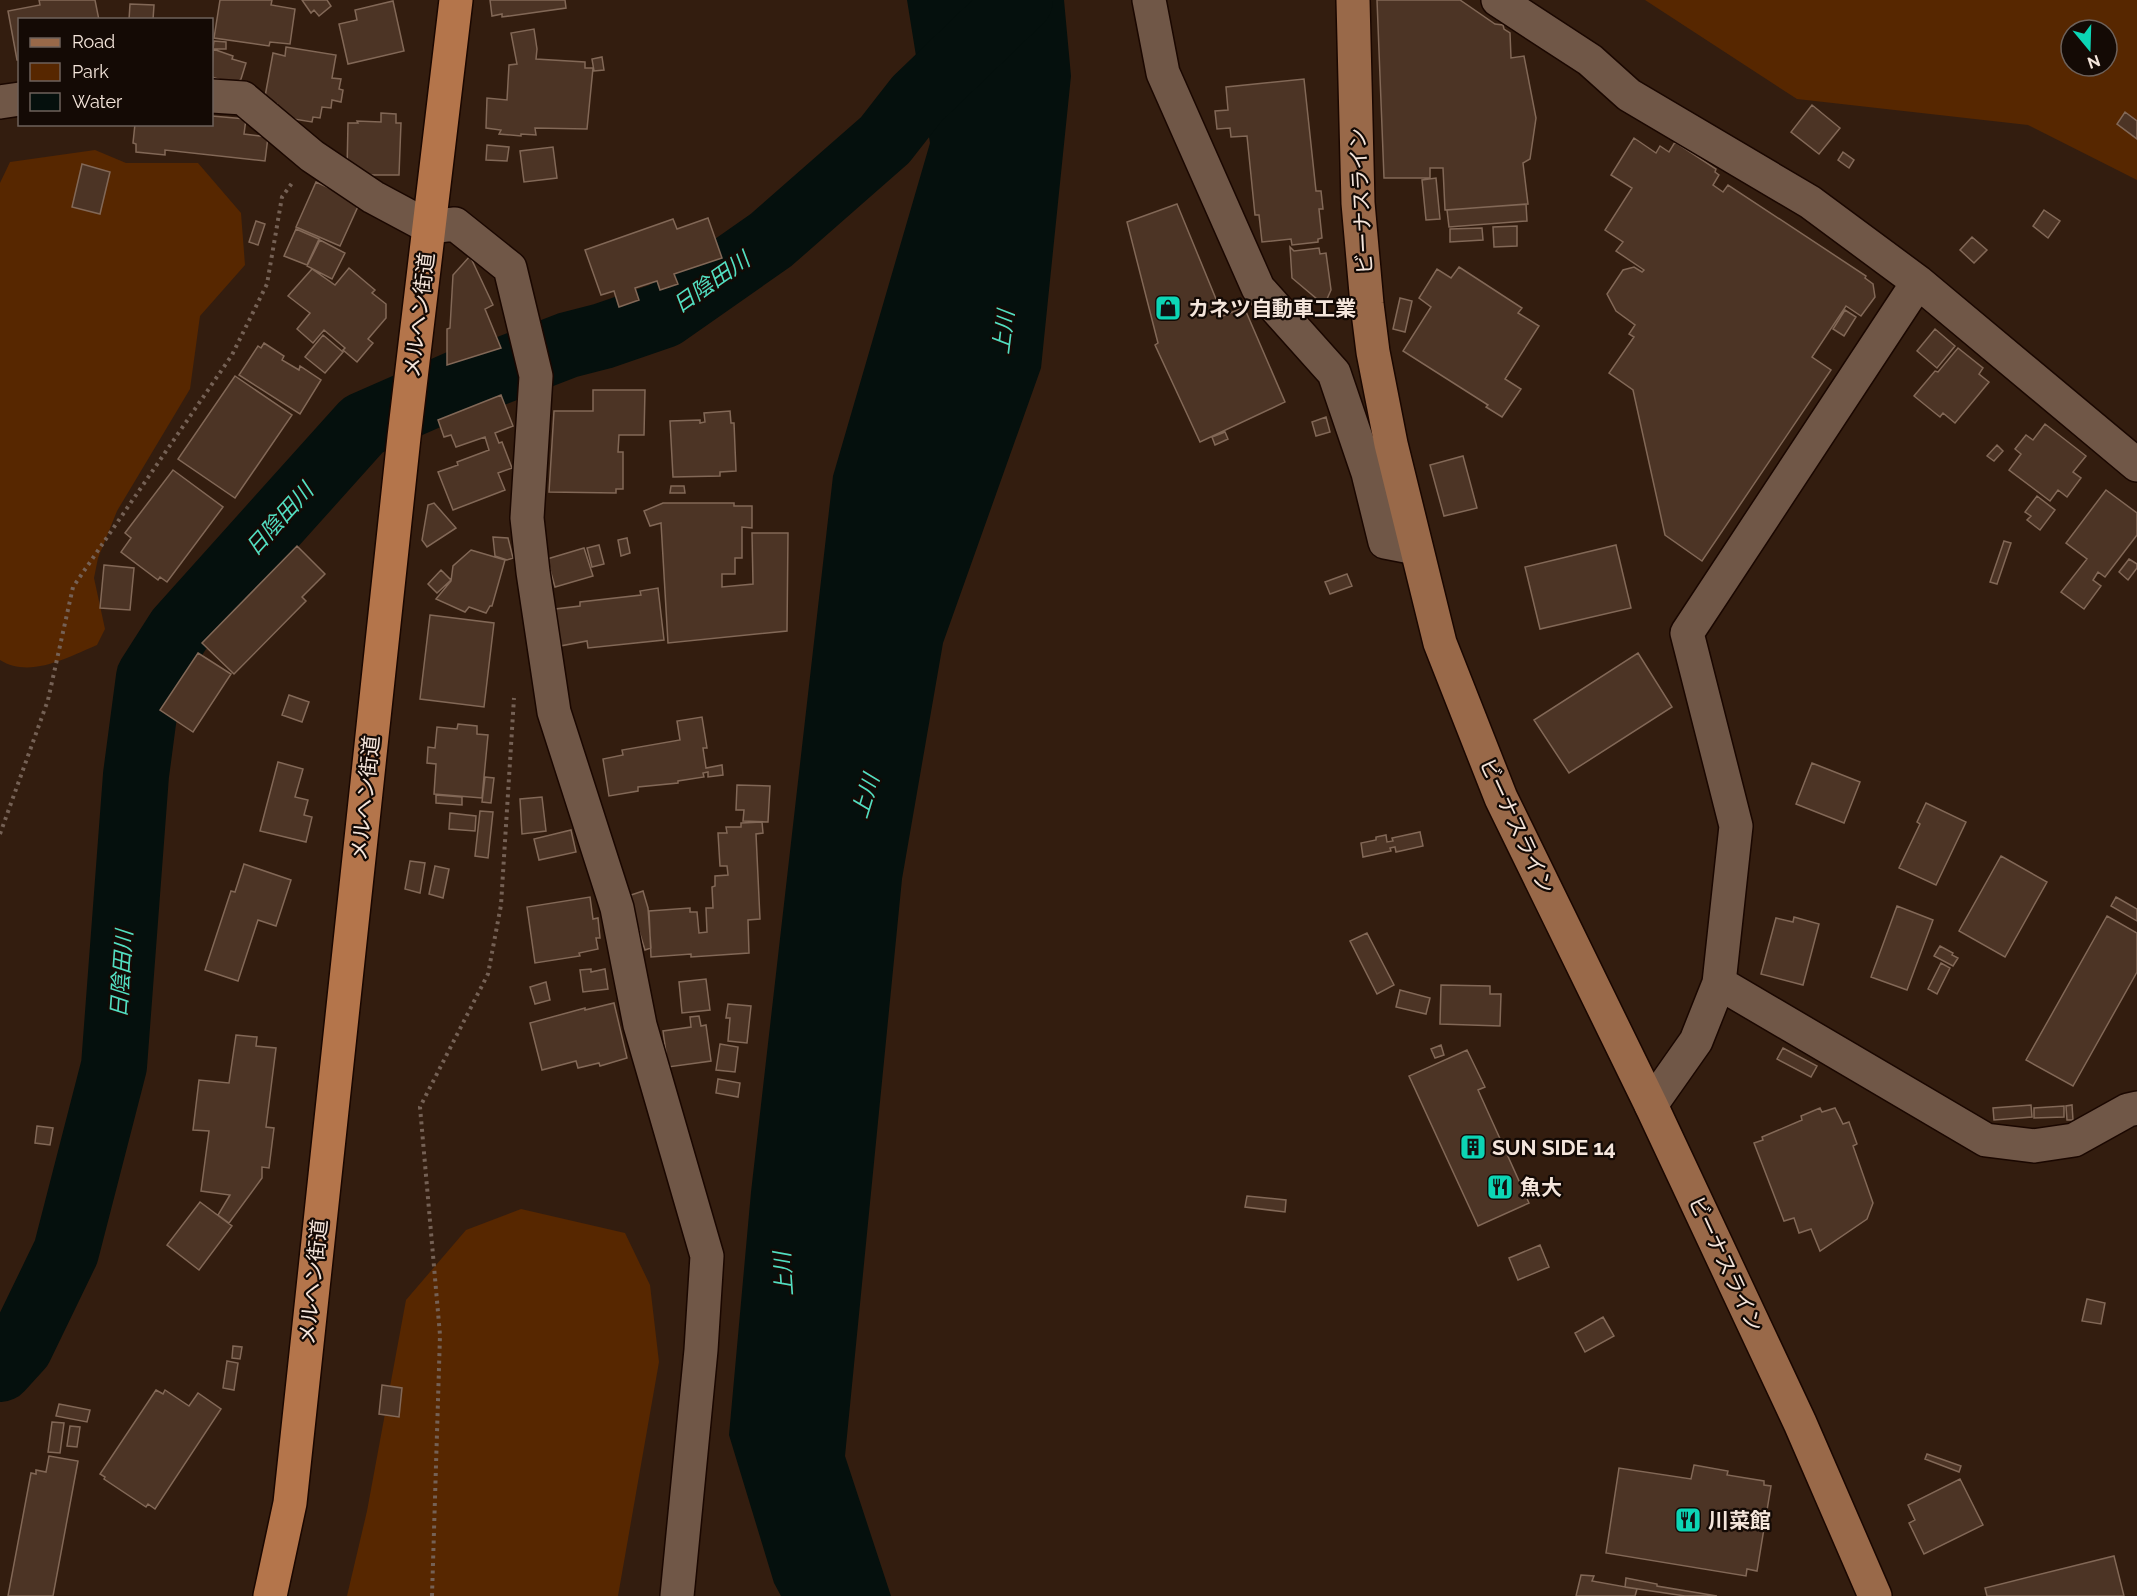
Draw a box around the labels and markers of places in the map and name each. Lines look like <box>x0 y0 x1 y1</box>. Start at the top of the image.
shop icon: カネツ自動車工業 <box>1153 293 1183 323</box>
place label: カネツ自動車工業 <box>1188 296 1356 321</box>
building icon: SUN SIDE 14 <box>1458 1132 1488 1162</box>
place label: SUN SIDE 14 <box>1492 1135 1616 1160</box>
restaurant icon: 魚大 <box>1485 1172 1515 1202</box>
place label: 魚大 <box>1520 1175 1562 1200</box>
restaurant icon: 川菜館 <box>1673 1505 1703 1535</box>
place label: 川菜館 <box>1708 1508 1771 1533</box>

